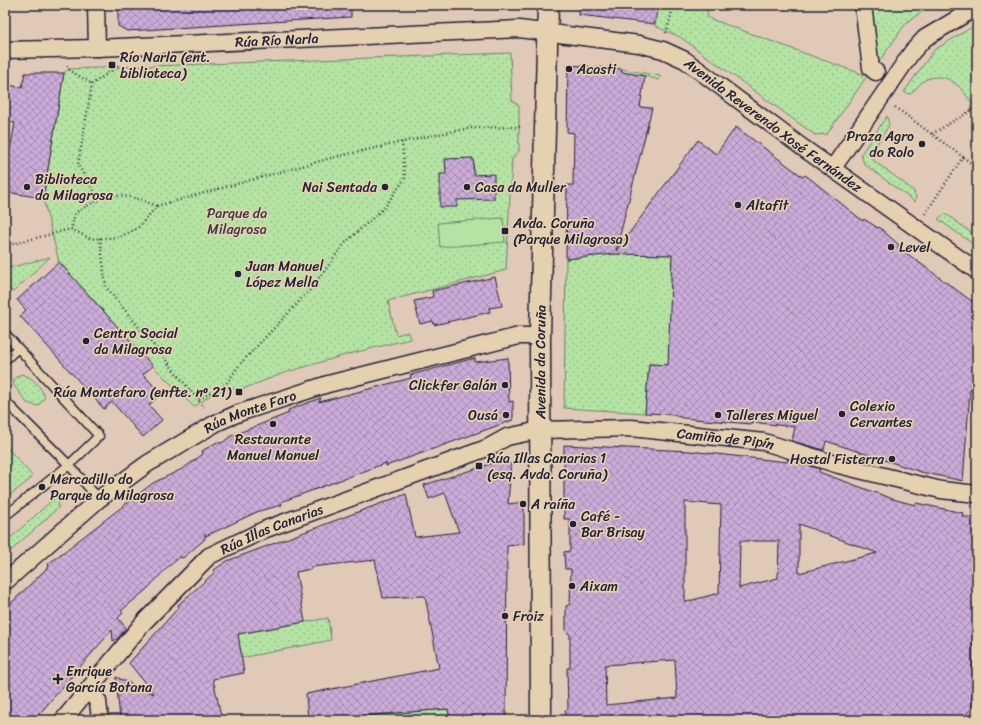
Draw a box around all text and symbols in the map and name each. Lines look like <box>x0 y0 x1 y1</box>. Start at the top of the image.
street label: Rúa Río Narla <box>235 26 319 55</box>
place label: Río Narla (ent. biblioteca) <box>120 45 210 86</box>
street label: Avenida Reverendo Xosé Fernández <box>678 51 868 199</box>
place label: Acasti <box>576 57 617 82</box>
marker: Río Narla (ent. biblioteca) <box>107 60 117 70</box>
marker: Acasti <box>564 64 574 74</box>
place label: Praza Agro do Rolo <box>846 124 914 165</box>
marker: Praza Agro do Rolo <box>917 139 927 149</box>
place label: Biblioteca da Milagrosa <box>35 167 114 208</box>
place label: Nai Sentada <box>302 175 378 200</box>
place label: Casa da Muller <box>475 175 567 200</box>
marker: Biblioteca da Milagrosa <box>22 182 32 192</box>
marker: Nai Sentada <box>380 182 390 192</box>
marker: Casa da Muller <box>462 182 472 192</box>
place label: Altafit <box>745 193 790 218</box>
marker: Altafit <box>733 200 743 210</box>
park label: Parque da Milagrosa <box>207 201 267 242</box>
place label: Avda. Coruña (Parque Milagrosa) <box>512 211 629 252</box>
marker: Avda. Coruña (Parque Milagrosa) <box>500 226 510 236</box>
place label: Level <box>899 235 931 260</box>
marker: Level <box>886 242 896 252</box>
place label: Juan Manuel López Mella <box>245 254 325 295</box>
marker: Juan Manuel López Mella <box>233 269 243 279</box>
street label: Avenida da Coruña <box>528 305 554 420</box>
place label: Centro Social da Milagrosa <box>94 321 179 362</box>
marker: Centro Social da Milagrosa <box>81 336 91 346</box>
place label: Clickfer Galán <box>409 373 497 398</box>
place label: Rúa Montefaro (enfte. nº 21) <box>54 380 232 405</box>
marker: Clickfer Galán <box>500 380 510 390</box>
street label: Rúa Monte Faro <box>199 383 300 441</box>
marker: Rúa Montefaro (enfte. nº 21) <box>234 387 244 397</box>
place label: Colexio Cervantes <box>850 394 913 435</box>
place label: Ousá <box>468 403 498 428</box>
place label: Talleres Miguel <box>726 403 819 428</box>
marker: Colexio Cervantes <box>837 409 847 419</box>
marker: Ousá <box>501 410 511 420</box>
marker: Talleres Miguel <box>713 410 723 420</box>
marker: Restaurante Manuel Manuel <box>268 419 278 429</box>
street label: Camiño de Pipín <box>676 421 778 458</box>
place label: Restaurante Manuel Manuel <box>227 427 320 468</box>
place label: Rúa Illas Canarias 1 (esq. Avda. Coruña) <box>487 446 608 487</box>
place label: Hostal Fisterra <box>790 447 885 472</box>
marker: Hostal Fisterra <box>887 454 897 464</box>
marker: Rúa Illas Canarias 1 (esq. Avda. Coruña) <box>474 461 484 471</box>
place label: Mercadillo do Parque da Milagrosa <box>50 467 175 508</box>
marker: Mercadillo do Parque da Milagrosa <box>37 482 47 492</box>
place label: A raíña <box>530 492 576 517</box>
street label: Rúa Illas Canarias <box>216 497 327 562</box>
marker: A raíña <box>518 499 528 509</box>
place label: Café - Bar Brisay <box>581 504 646 545</box>
marker: Café - Bar Brisay <box>568 519 578 529</box>
place label: Aixam <box>579 574 618 599</box>
marker: Aixam <box>567 581 577 591</box>
place label: Froiz <box>513 604 544 629</box>
marker: Froiz <box>500 611 510 621</box>
place label: Enrique García Botana <box>66 659 153 700</box>
marker: Enrique García Botana <box>53 674 63 684</box>

